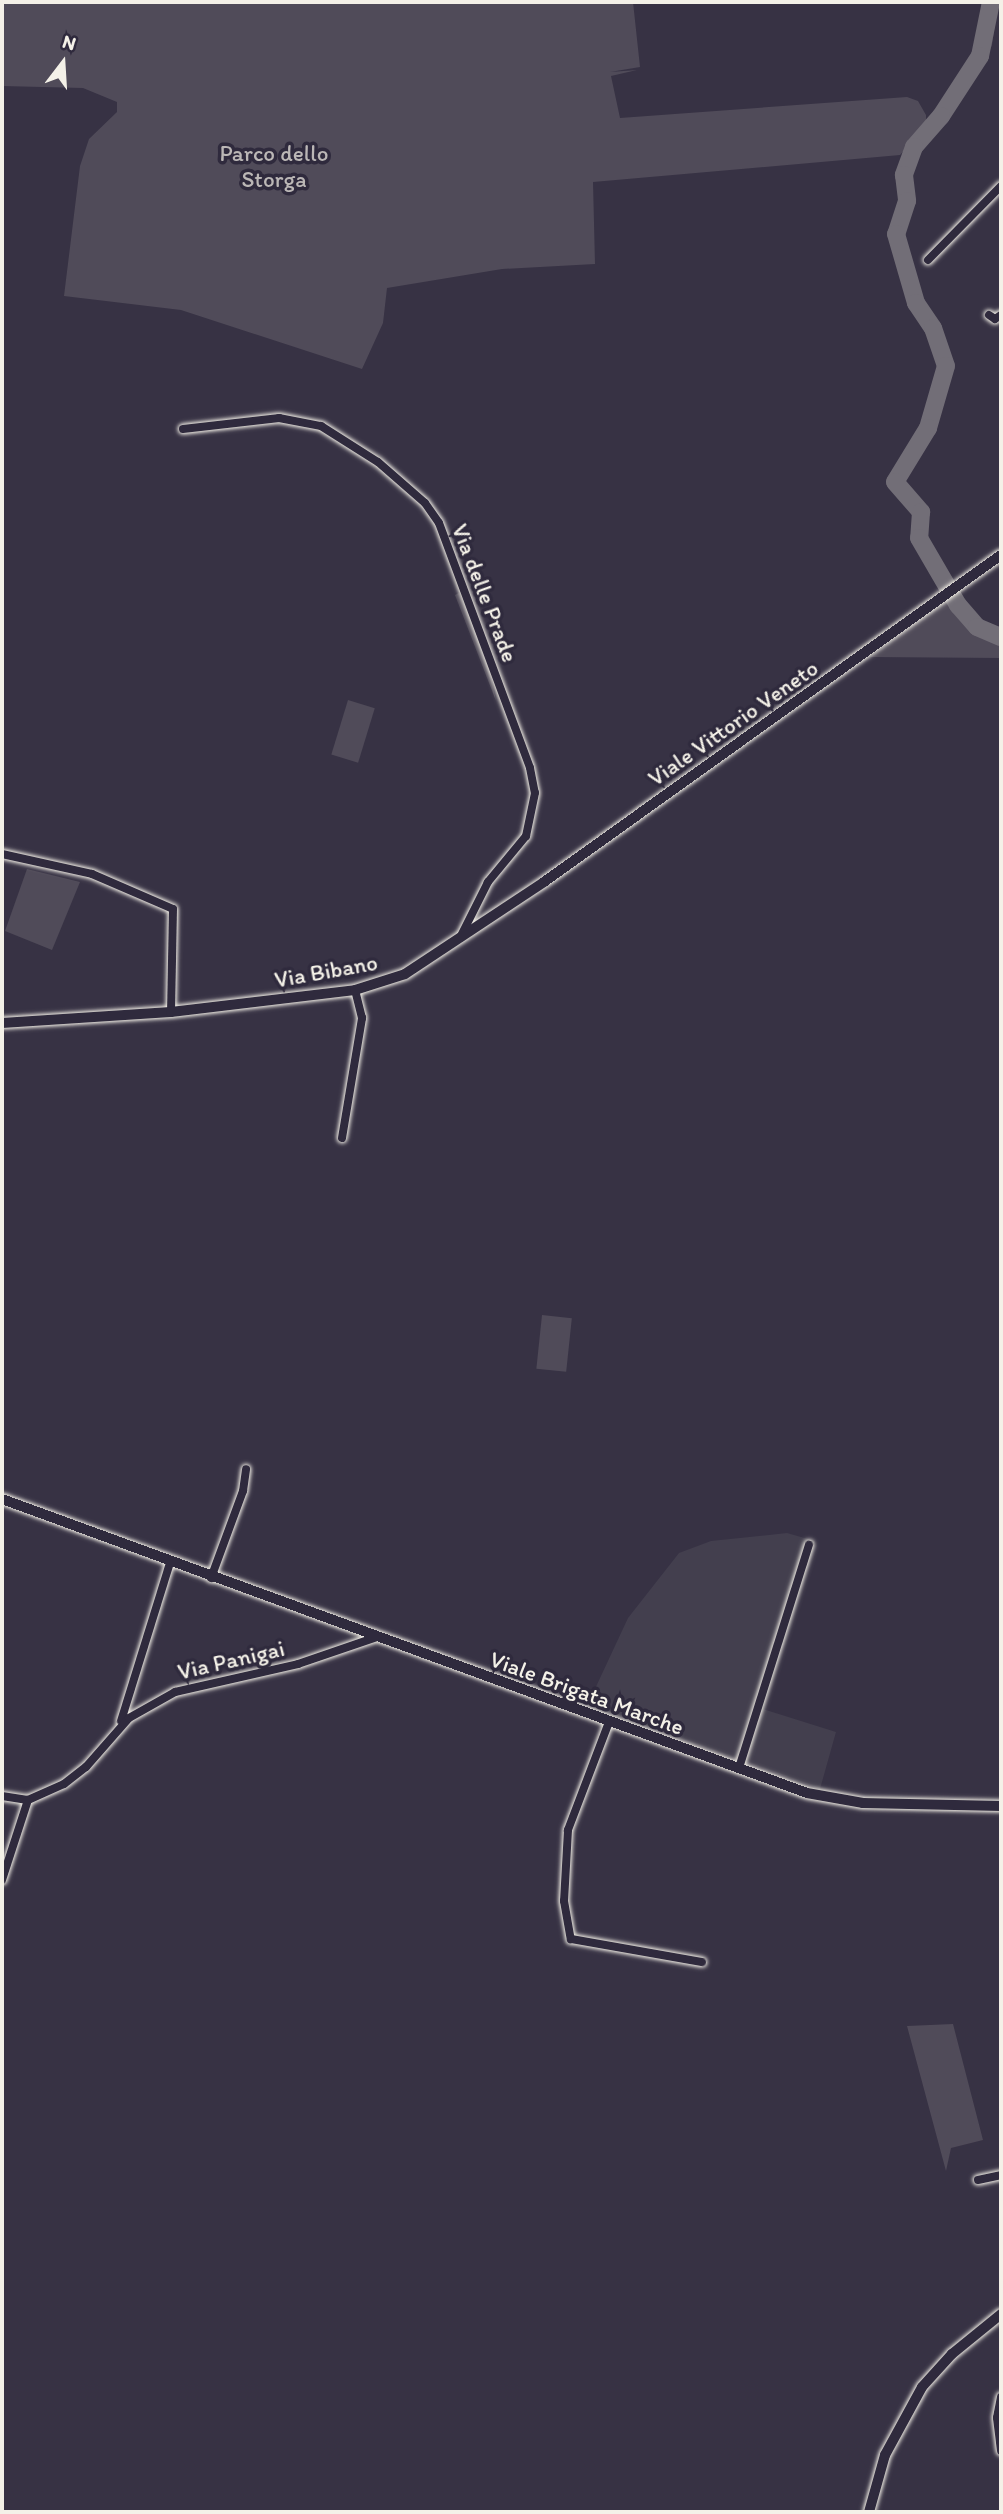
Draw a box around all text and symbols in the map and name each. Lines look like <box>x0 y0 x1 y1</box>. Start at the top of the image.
north arrow <box>28 28 98 98</box>
text: N <box>60 30 79 55</box>
park label: Parco dello Storga <box>219 139 329 193</box>
street label: Via delle Prade <box>446 520 524 666</box>
street label: Viale Vittorio Veneto <box>643 654 823 792</box>
street label: Via Bibano <box>272 948 380 994</box>
street label: Via Panigai <box>175 1634 287 1686</box>
street label: Viale Brigata Marche <box>486 1645 688 1741</box>

